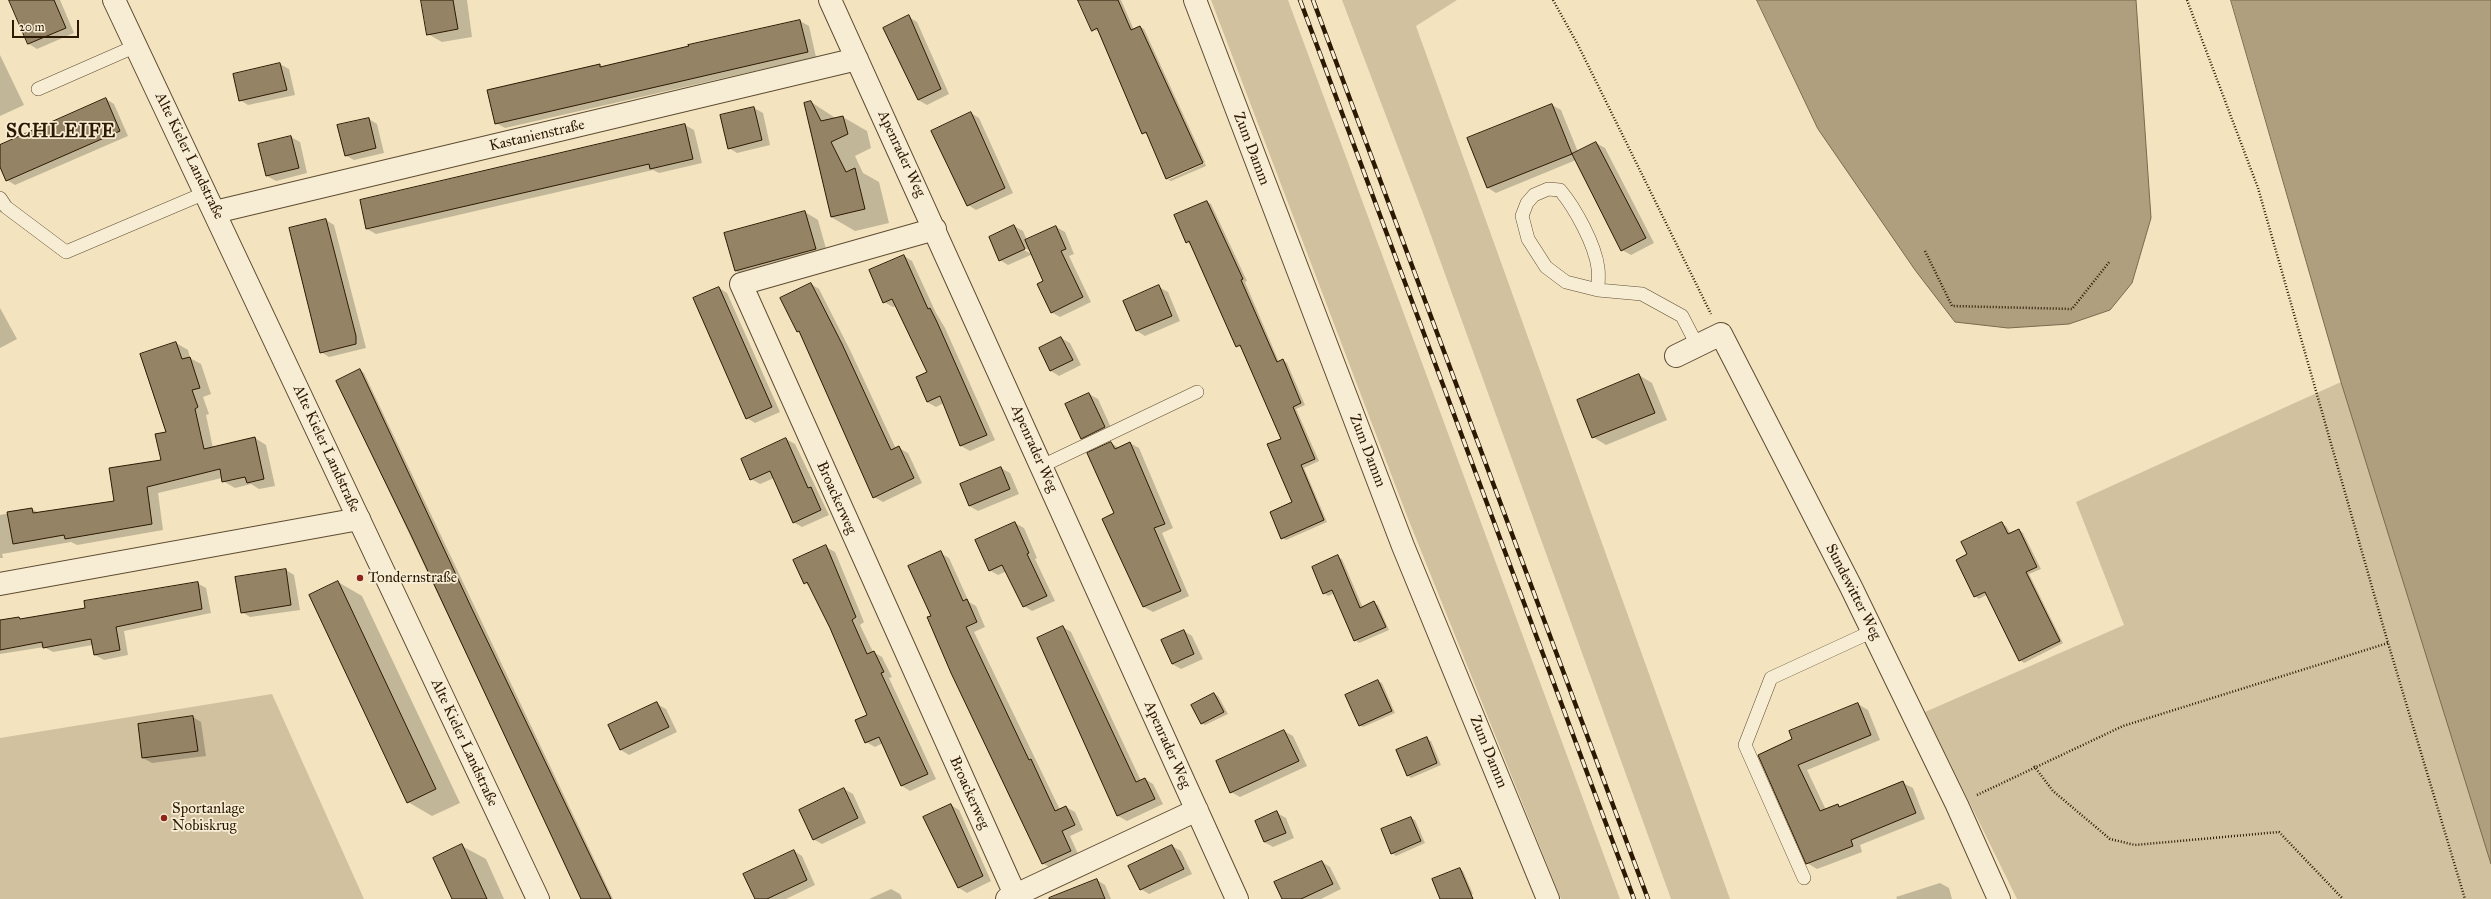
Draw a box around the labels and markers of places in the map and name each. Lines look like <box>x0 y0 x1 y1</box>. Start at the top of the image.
place label: Tondernstraße <box>368 569 457 587</box>
marker: Tondernstraße <box>355 573 365 583</box>
place label: Sportanlage Nobiskrug <box>172 800 245 835</box>
marker: Sportanlage Nobiskrug <box>159 813 169 823</box>

